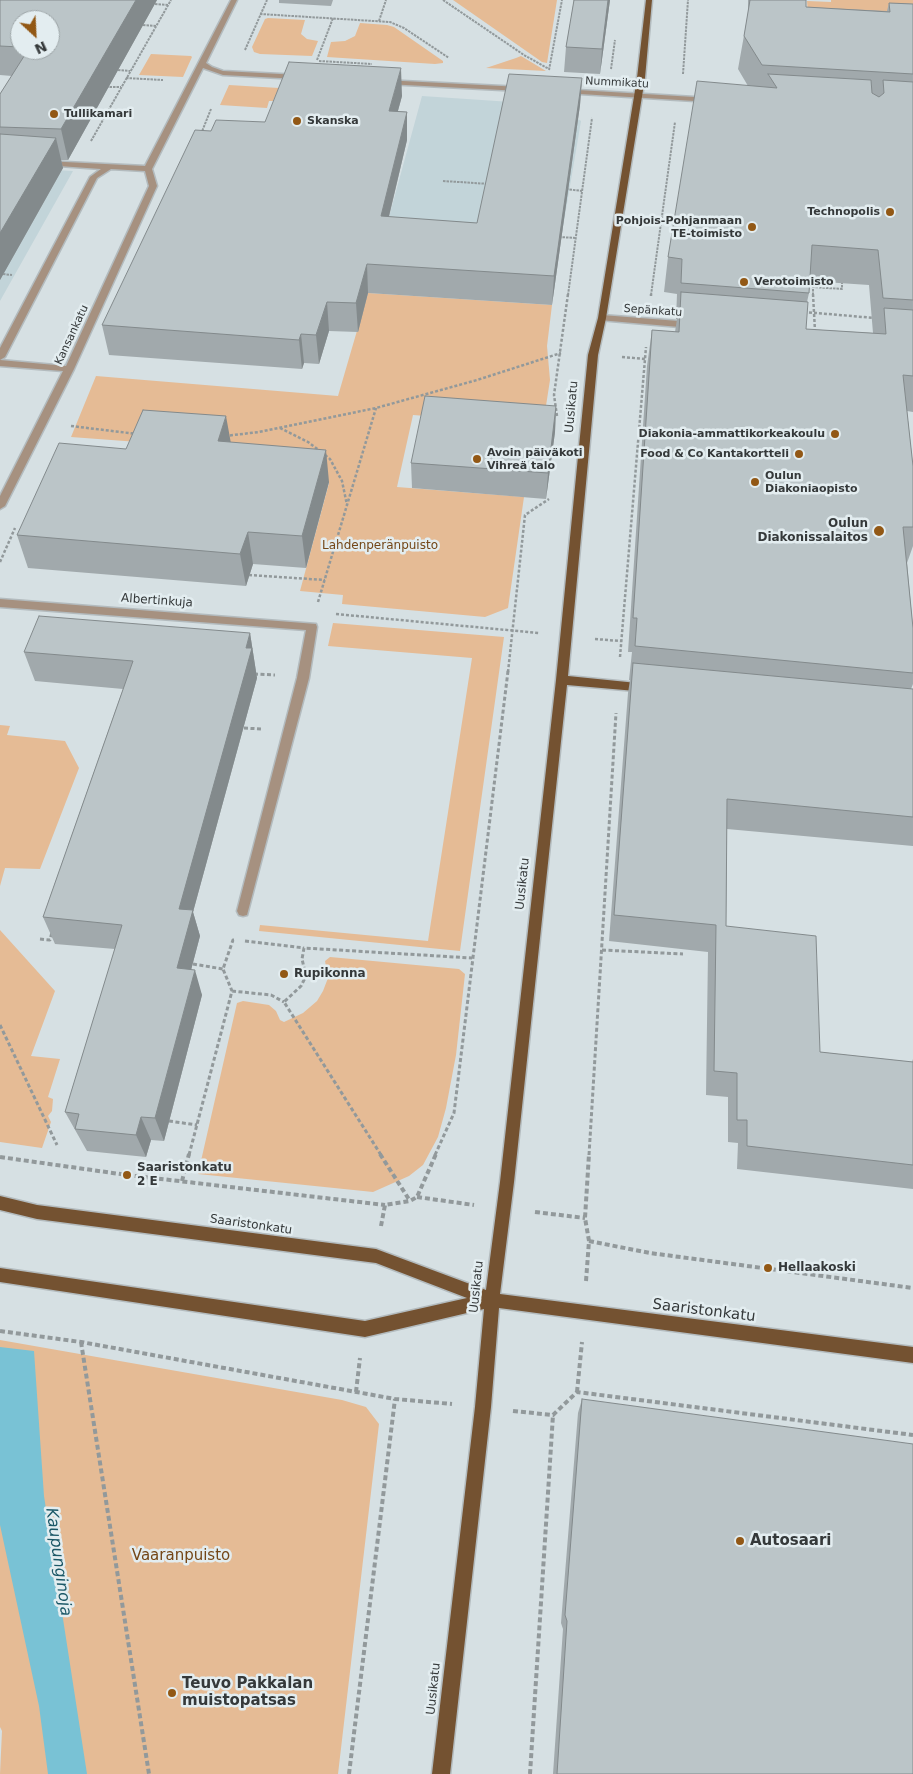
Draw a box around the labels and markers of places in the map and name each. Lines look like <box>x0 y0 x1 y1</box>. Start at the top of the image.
place label: Tullikamari <box>64 107 132 121</box>
marker: Tullikamari <box>48 108 60 120</box>
place label: Skanska <box>307 114 359 128</box>
marker: Skanska <box>291 115 303 127</box>
place label: Technopolis <box>807 205 880 219</box>
marker: Technopolis <box>884 206 896 218</box>
place label: Pohjois-Pohjanmaan TE-toimisto <box>616 214 742 240</box>
marker: Pohjois-Pohjanmaan TE-toimisto <box>746 221 758 233</box>
place label: Verotoimisto <box>754 275 834 289</box>
marker: Verotoimisto <box>738 276 750 288</box>
place label: Diakonia-ammattikorkeakoulu <box>639 427 825 441</box>
marker: Diakonia-ammattikorkeakoulu <box>829 428 841 440</box>
place label: Avoin päiväkoti Vihreä talo <box>487 446 583 472</box>
place label: Food & Co Kantakortteli <box>640 447 789 461</box>
marker: Food & Co Kantakortteli <box>793 448 805 460</box>
marker: Avoin päiväkoti Vihreä talo <box>471 453 483 465</box>
place label: Oulun Diakoniaopisto <box>765 469 857 495</box>
marker: Oulun Diakoniaopisto <box>749 476 761 488</box>
place label: Oulun Diakonissalaitos <box>757 517 868 545</box>
marker: Oulun Diakonissalaitos <box>872 524 886 538</box>
place label: Rupikonna <box>294 967 366 981</box>
marker: Rupikonna <box>278 968 290 980</box>
place label: Saaristonkatu 2 E <box>137 1161 232 1189</box>
marker: Saaristonkatu 2 E <box>121 1169 133 1181</box>
place label: Hellaakoski <box>778 1261 856 1275</box>
marker: Hellaakoski <box>762 1262 774 1274</box>
place label: Autosaari <box>750 1532 831 1550</box>
marker: Autosaari <box>734 1535 746 1547</box>
place label: Teuvo Pakkalan muistopatsas <box>182 1675 313 1710</box>
marker: Teuvo Pakkalan muistopatsas <box>166 1687 178 1699</box>

